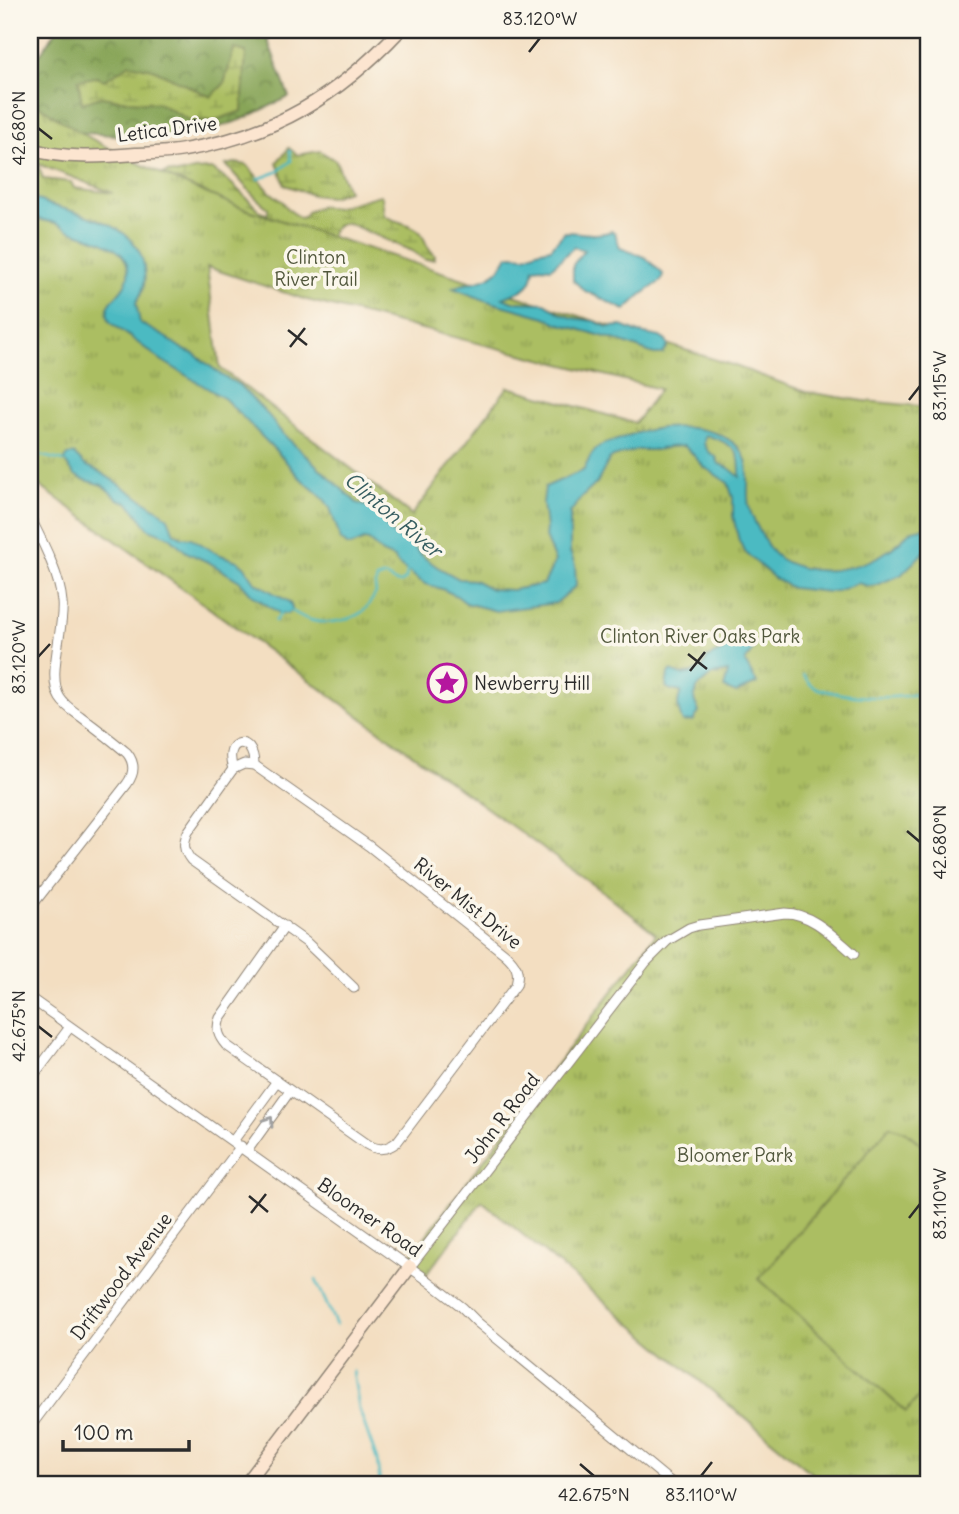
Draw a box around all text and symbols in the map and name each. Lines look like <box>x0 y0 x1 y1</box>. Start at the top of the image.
text: 83.120°W <box>503 7 577 30</box>
text: 42.680°N <box>7 90 30 166</box>
street label: Letica Drive <box>116 111 218 147</box>
park label: Clinton River Trail <box>274 245 358 291</box>
text: 83.115°W <box>928 351 951 421</box>
water label: Clinton River <box>339 466 450 565</box>
text: 83.120°W <box>7 620 30 694</box>
park label: Clinton River Oaks Park <box>600 624 800 648</box>
place icon: Newberry Hill <box>426 662 468 704</box>
place label: Newberry Hill <box>474 671 590 695</box>
text: 42.680°N <box>928 804 951 880</box>
street label: River Mist Drive <box>409 852 527 954</box>
text: 42.675°N <box>7 990 30 1062</box>
street label: John R Road <box>459 1068 545 1168</box>
one-way arrow <box>261 1116 273 1129</box>
park label: Bloomer Park <box>677 1143 794 1167</box>
text: 83.110°W <box>928 1168 951 1240</box>
street label: Bloomer Road <box>313 1172 427 1262</box>
street label: Driftwood Avenue <box>65 1207 177 1345</box>
scale bar <box>63 1409 189 1453</box>
text: 100 m <box>74 1419 133 1446</box>
text: 42.675°N <box>558 1483 630 1506</box>
text: 83.110°W <box>665 1483 737 1506</box>

